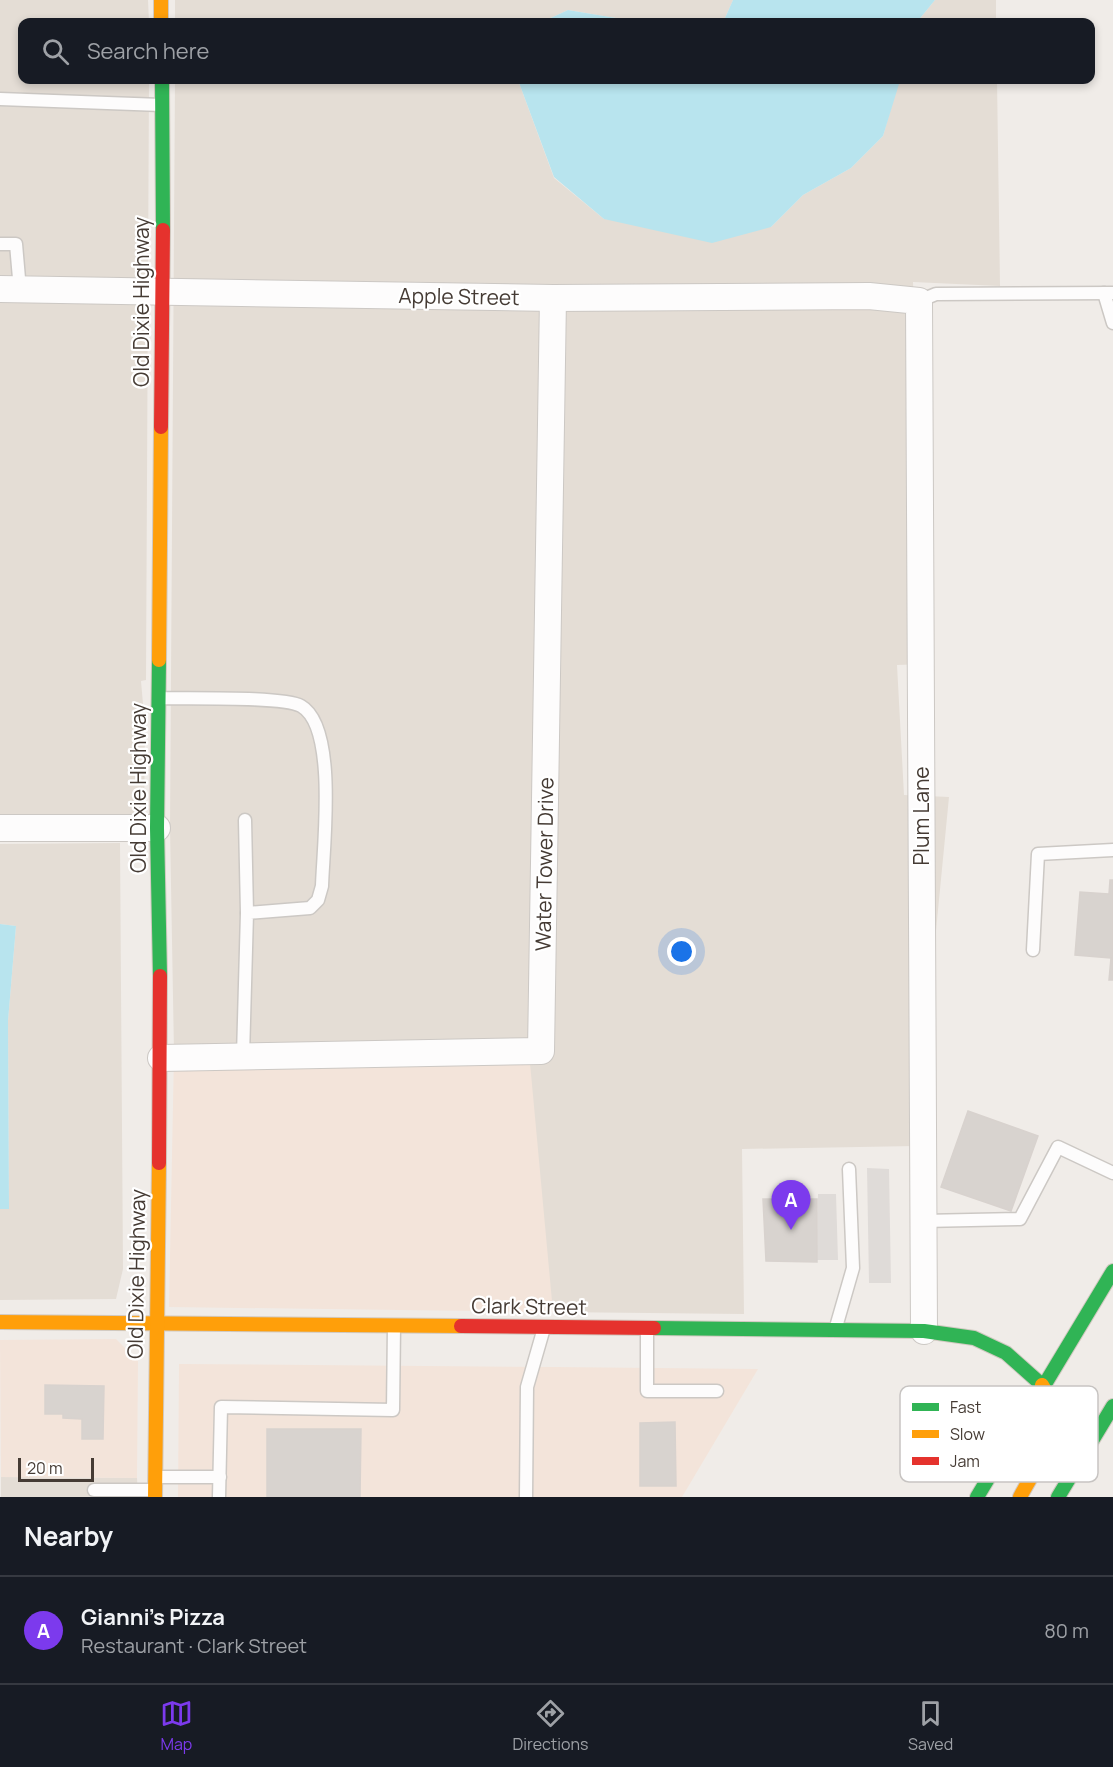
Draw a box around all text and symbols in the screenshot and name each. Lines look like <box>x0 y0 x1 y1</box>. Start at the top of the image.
search box <box>18 18 1095 84</box>
icon: search <box>39 35 72 68</box>
text: Search here <box>87 36 209 66</box>
street label: Old Dixie Highway <box>127 217 155 387</box>
street label: Apple Street <box>398 281 520 311</box>
street label: Old Dixie Highway <box>124 703 152 873</box>
street label: Plum Lane <box>907 766 935 866</box>
street label: Water Tower Drive <box>528 777 560 951</box>
your location <box>667 937 696 966</box>
pin: A <box>772 1180 810 1230</box>
street label: Old Dixie Highway <box>121 1189 151 1359</box>
street label: Clark Street <box>471 1291 587 1321</box>
legend <box>900 1386 1098 1482</box>
text: Fast <box>950 1396 981 1418</box>
text: Slow <box>950 1423 985 1445</box>
text: Jam <box>950 1450 980 1472</box>
scale bar <box>18 1455 94 1482</box>
text: 20 m <box>27 1457 63 1479</box>
text: Nearby <box>24 1518 113 1554</box>
text: Gianni's Pizza <box>81 1602 225 1632</box>
text: A <box>37 1617 50 1644</box>
text: 80 m <box>1044 1617 1089 1644</box>
text: Restaurant · Clark Street <box>81 1632 307 1659</box>
tab: Map <box>160 1697 193 1755</box>
tab: Directions <box>513 1697 588 1755</box>
tab: Saved <box>908 1697 953 1755</box>

